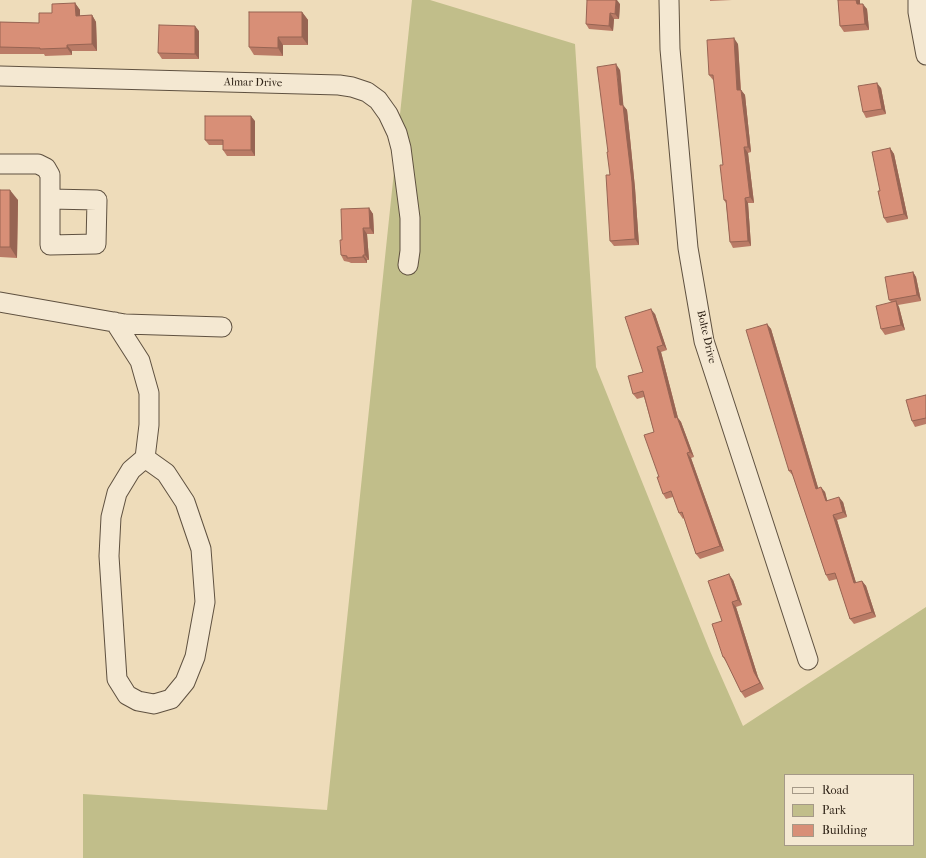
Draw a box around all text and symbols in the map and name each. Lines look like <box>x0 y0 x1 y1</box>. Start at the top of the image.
street label: Almar Drive <box>224 76 282 90</box>
street label: Bolte Drive <box>693 309 719 365</box>
legend <box>784 774 914 846</box>
text: Road <box>822 783 849 797</box>
text: Park <box>822 803 846 817</box>
text: Building <box>822 823 867 837</box>

